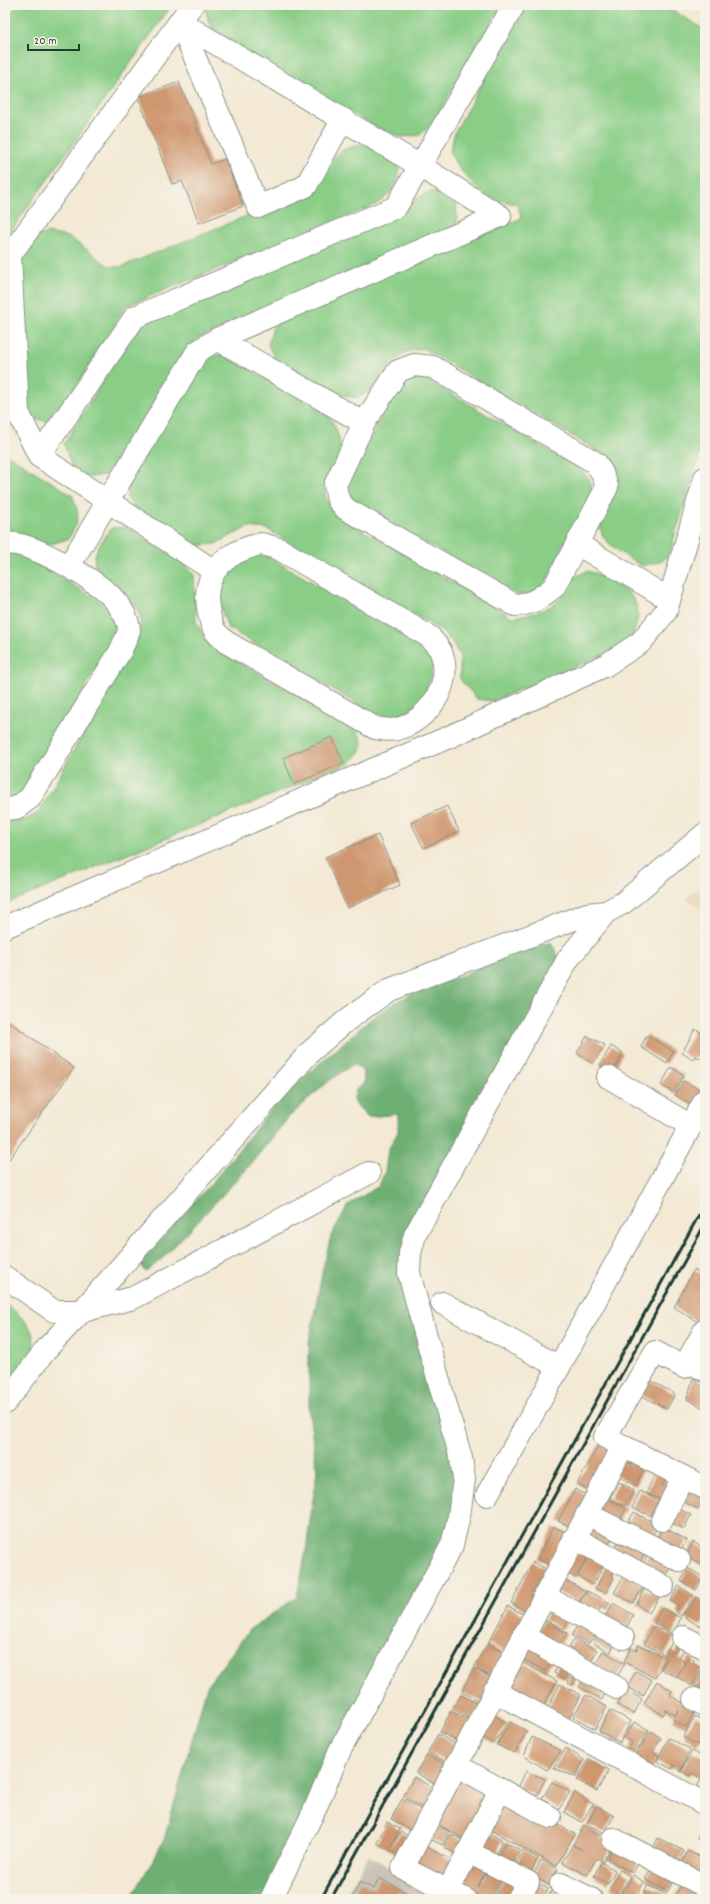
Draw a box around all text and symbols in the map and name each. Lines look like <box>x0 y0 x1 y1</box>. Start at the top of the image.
scale bar <box>28 26 79 52</box>
text: 20 m <box>34 33 57 50</box>

